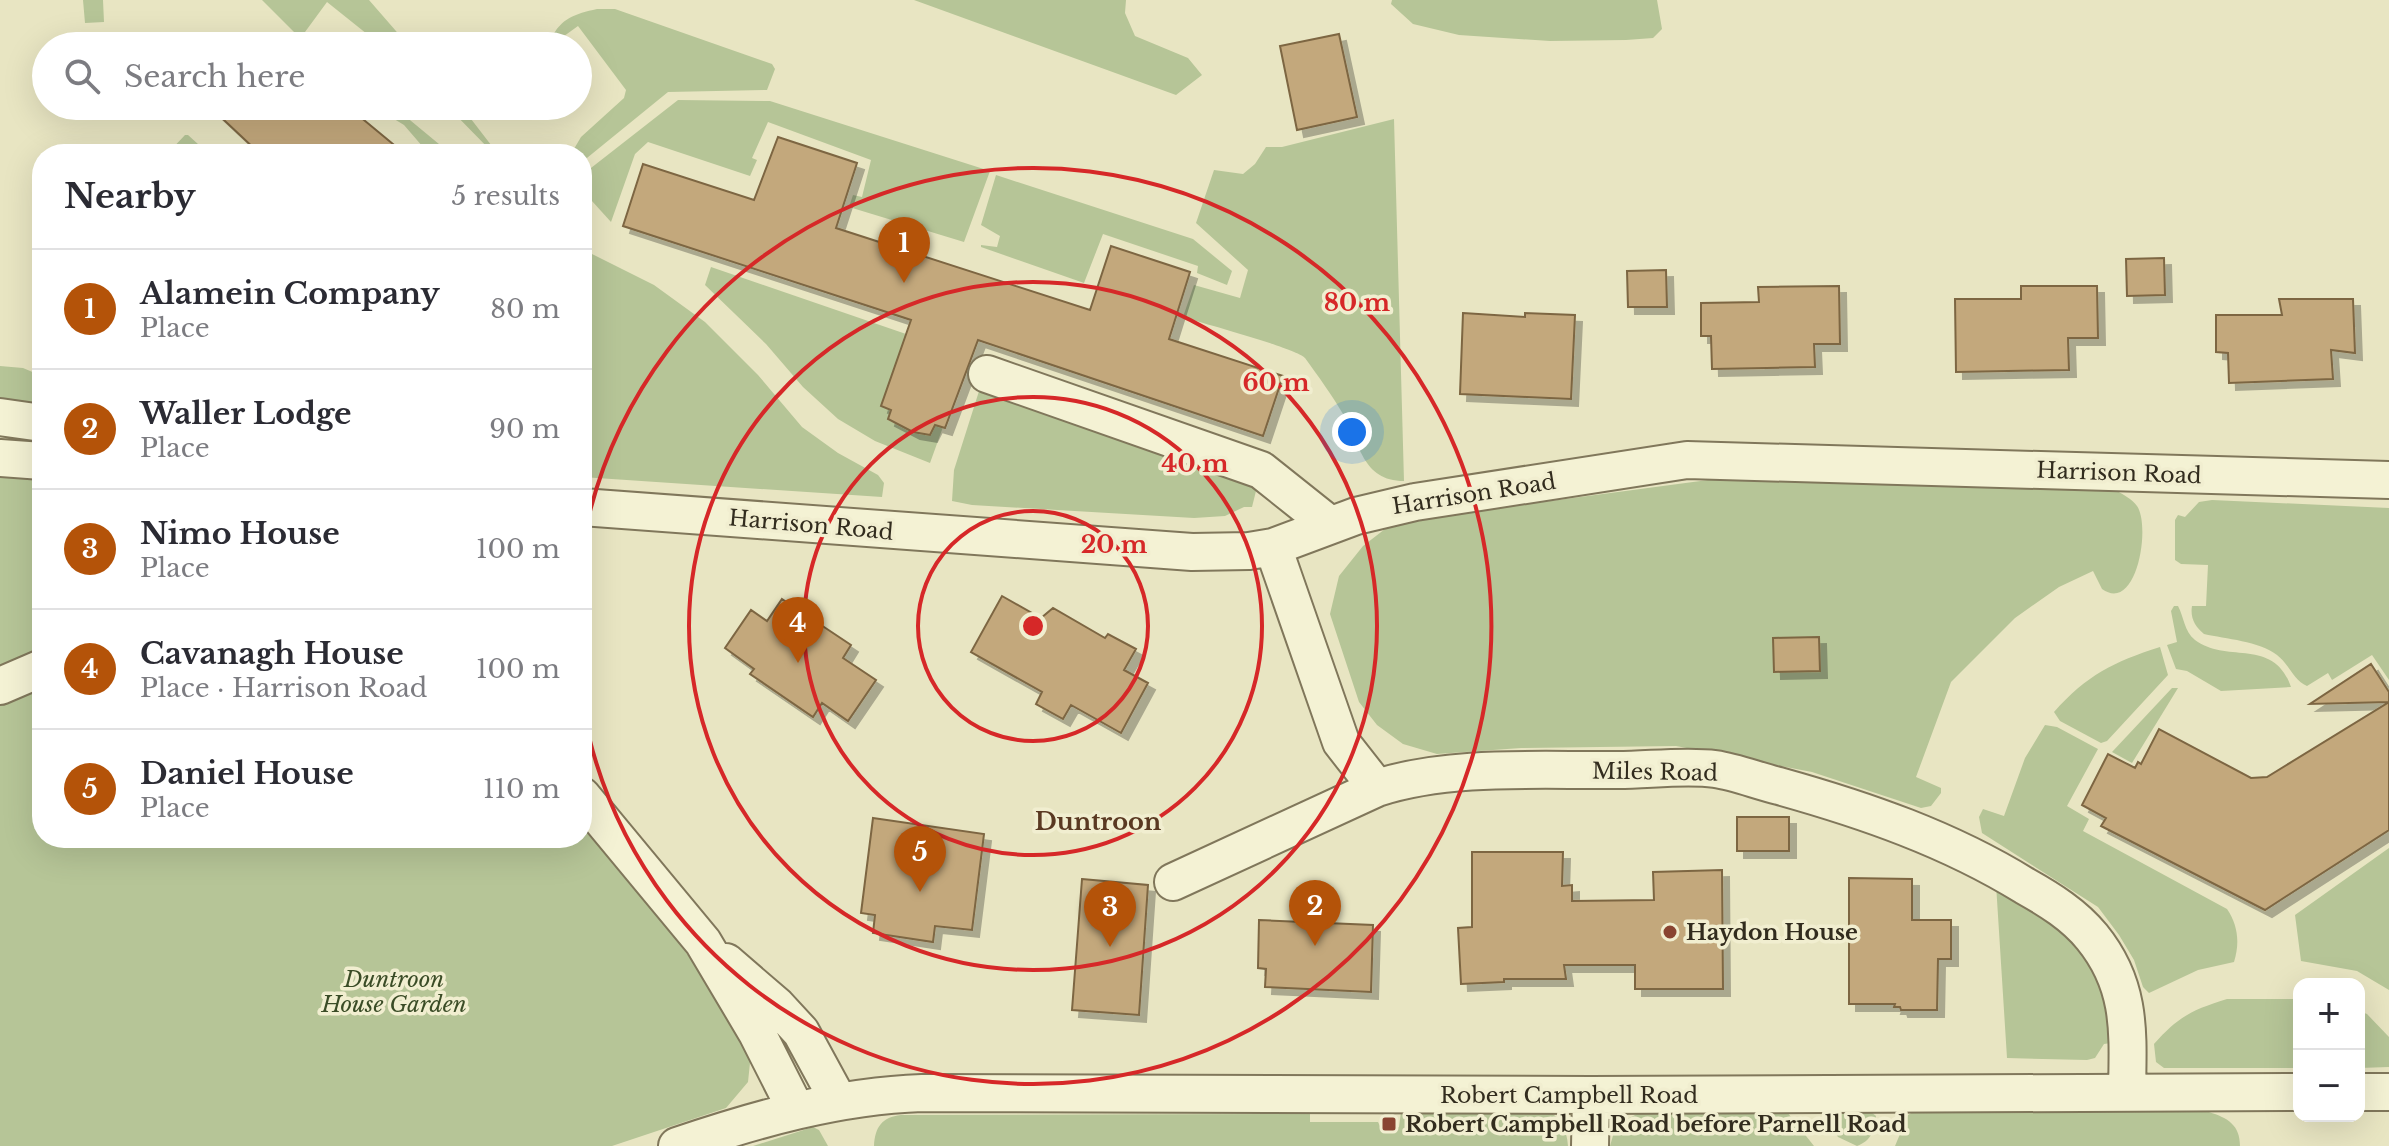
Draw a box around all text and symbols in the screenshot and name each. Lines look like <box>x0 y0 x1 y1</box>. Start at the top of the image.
search box <box>32 32 592 120</box>
icon: search <box>60 54 104 98</box>
text: Search here <box>124 58 305 95</box>
text: Nearby <box>64 175 196 217</box>
text: 5 results <box>451 180 560 212</box>
pin: 1 <box>878 217 930 283</box>
text: Alamein Company <box>140 275 440 312</box>
text: 80 m <box>1324 288 1391 317</box>
text: 1 <box>84 293 96 325</box>
text: 80 m <box>490 293 560 325</box>
text: Place <box>140 312 210 344</box>
text: 60 m <box>1242 368 1310 397</box>
text: Waller Lodge <box>140 395 352 432</box>
your location <box>1332 412 1372 452</box>
text: 2 <box>82 413 98 445</box>
text: 90 m <box>489 413 560 445</box>
text: Place <box>140 432 210 464</box>
text: 40 m <box>1162 449 1229 478</box>
street label: Harrison Road <box>2036 457 2202 489</box>
street label: Harrison Road <box>1390 468 1558 520</box>
street label: Harrison Road <box>727 504 895 546</box>
text: Nimo House <box>140 515 340 552</box>
text: 20 m <box>1081 530 1148 559</box>
text: 3 <box>82 533 98 565</box>
text: 100 m <box>476 533 560 565</box>
text: Place <box>140 552 210 584</box>
pin: 4 <box>772 597 824 663</box>
centre of rings <box>1019 612 1047 640</box>
text: Cavanagh House <box>140 635 404 672</box>
text: 4 <box>81 653 99 685</box>
text: 100 m <box>476 653 560 685</box>
text: Place · Harrison Road <box>140 672 427 704</box>
text: Daniel House <box>140 755 354 792</box>
street label: Miles Road <box>1592 757 1718 787</box>
text: 5 <box>82 773 98 805</box>
text: 110 m <box>483 773 560 805</box>
text: Place <box>140 792 210 824</box>
district label: Duntroon <box>1035 807 1162 836</box>
pin: 5 <box>894 826 946 892</box>
pin: 2 <box>1289 880 1341 946</box>
pin: 3 <box>1084 881 1136 947</box>
place label: Haydon House <box>1686 919 1858 946</box>
marker: Haydon House <box>1661 923 1679 941</box>
park label: Duntroon House Garden <box>320 966 467 1018</box>
map controls <box>2293 978 2365 1122</box>
button: + <box>2293 978 2365 1050</box>
button: − <box>2293 1050 2365 1122</box>
street label: Robert Campbell Road <box>1440 1082 1698 1109</box>
place label: Robert Campbell Road before Parnell Road <box>1405 1111 1907 1138</box>
marker: Robert Campbell Road before Parnell Road <box>1380 1115 1398 1133</box>

